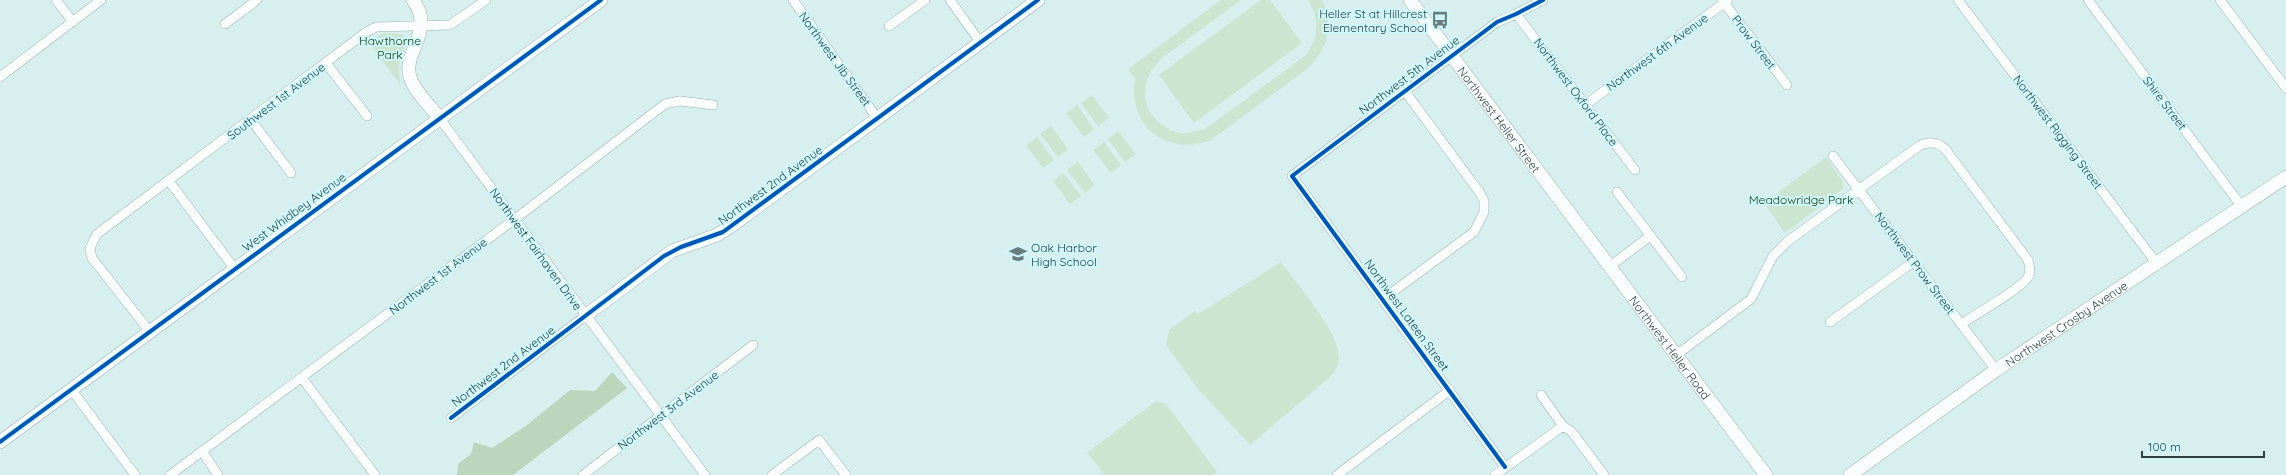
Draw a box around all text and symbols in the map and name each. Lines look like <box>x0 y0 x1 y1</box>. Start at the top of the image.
place label: Heller St at Hillcrest Elementary School <box>1319 6 1427 35</box>
street label: Northwest Jib Street <box>796 9 874 109</box>
bus stop icon: Heller St at Hillcrest Elementary School <box>1430 10 1450 30</box>
street label: Northwest 6th Avenue <box>1603 10 1711 94</box>
street label: Prow Street <box>1729 12 1779 72</box>
street label: Northwest 5th Avenue <box>1356 32 1462 118</box>
park label: Hawthorne Park <box>359 33 421 62</box>
street label: Northwest Oxford Place <box>1530 35 1622 149</box>
street label: Southwest 1st Avenue <box>224 59 328 143</box>
street label: Northwest Heller Street <box>1455 63 1544 175</box>
street label: Northwest Rigging Street <box>2010 72 2106 192</box>
street label: Shire Street <box>2140 73 2190 133</box>
street label: Northwest 2nd Avenue <box>715 142 825 228</box>
street label: West Whidbey Avenue <box>239 169 349 255</box>
street label: Northwest Fairhaven Drive <box>487 185 586 313</box>
park label: Meadowridge Park <box>1749 192 1853 207</box>
street label: Northwest Prow Street <box>1872 209 1958 317</box>
street label: Northwest 1st Avenue <box>386 234 490 318</box>
place label: Oak Harbor High School <box>1031 240 1097 269</box>
school or university icon: Oak Harbor High School <box>1008 244 1028 264</box>
street label: Northwest Lateen Street <box>1361 256 1453 374</box>
street label: Northwest Crosby Avenue <box>2002 277 2130 369</box>
street label: Northwest Heller Road <box>1627 293 1714 402</box>
street label: Northwest 2nd Avenue <box>448 322 558 410</box>
street label: Northwest 3rd Avenue <box>615 367 722 453</box>
scale bar <box>2142 433 2264 459</box>
text: 100 m <box>2148 439 2181 454</box>

